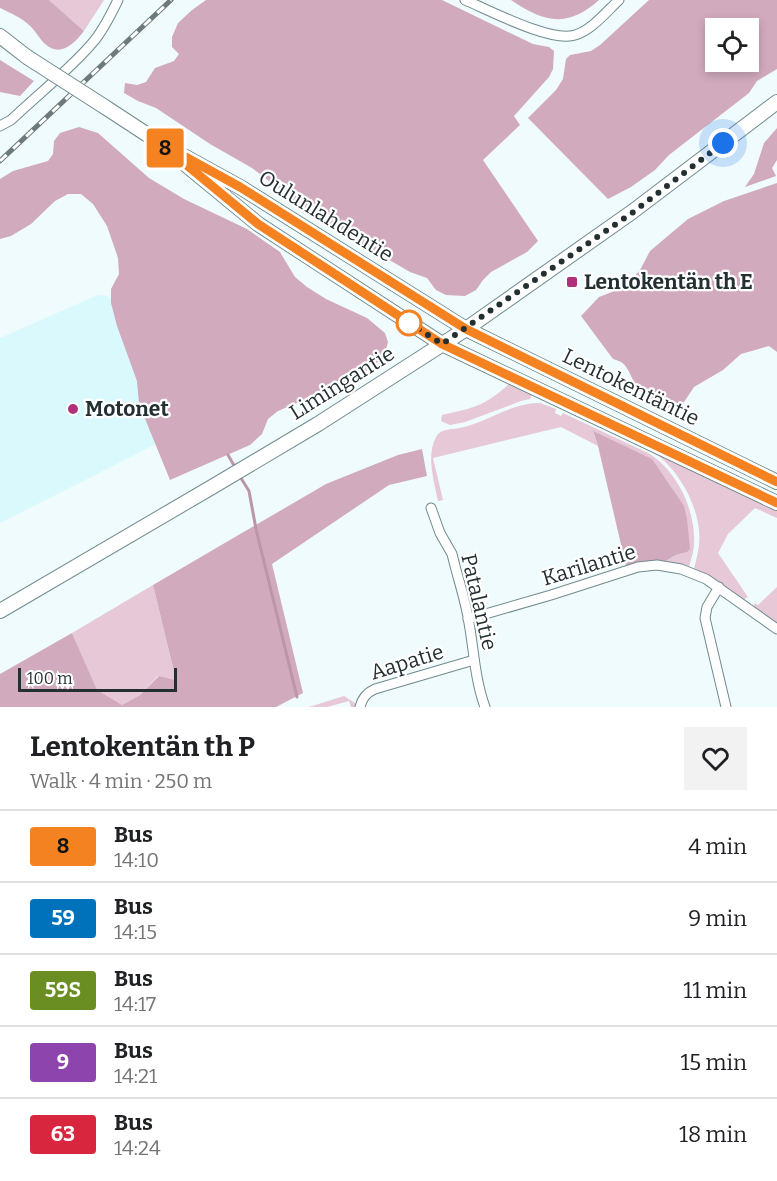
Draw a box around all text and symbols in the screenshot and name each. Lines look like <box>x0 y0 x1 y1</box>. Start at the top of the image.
map controls <box>705 18 759 72</box>
button: locate <box>705 18 759 72</box>
line badge: 8 <box>146 128 184 168</box>
your location <box>708 128 738 158</box>
text: 8 <box>159 135 171 161</box>
street label: Oulunlahdentie <box>254 164 398 268</box>
place label: Lentokentän th E <box>584 269 753 295</box>
marker: Lentokentän th E <box>565 275 579 289</box>
unlabelled marker <box>396 310 422 336</box>
street label: Limingantie <box>285 341 399 425</box>
street label: Lentokentäntie <box>558 343 704 431</box>
place label: Motonet <box>85 396 169 422</box>
marker: Motonet <box>66 402 80 416</box>
street label: Karilantie <box>539 538 639 592</box>
street label: Patalantie <box>455 551 503 653</box>
street label: Aapatie <box>367 639 447 685</box>
scale bar <box>18 665 177 692</box>
text: 100 m <box>27 669 72 688</box>
button: heart <box>684 727 747 790</box>
text: Lentokentän th P <box>30 730 255 763</box>
text: Walk · 4 min · 250 m <box>30 769 212 793</box>
text: Bus <box>114 821 153 848</box>
text: 8 <box>57 833 69 859</box>
text: 4 min <box>688 833 747 860</box>
text: 14:10 <box>114 848 159 872</box>
text: Bus <box>114 893 153 920</box>
text: 59 <box>51 905 75 931</box>
text: 9 min <box>688 905 747 932</box>
text: 14:15 <box>114 920 157 944</box>
text: Bus <box>114 965 153 992</box>
text: 59S <box>45 977 81 1003</box>
text: 11 min <box>683 977 747 1004</box>
text: 14:17 <box>114 992 156 1016</box>
text: Bus <box>114 1037 153 1064</box>
text: 9 <box>57 1049 69 1075</box>
text: 15 min <box>680 1049 747 1076</box>
text: 14:21 <box>114 1064 157 1088</box>
text: Bus <box>114 1109 153 1136</box>
text: 63 <box>51 1121 75 1147</box>
text: 18 min <box>679 1121 747 1148</box>
text: 14:24 <box>114 1136 161 1160</box>

